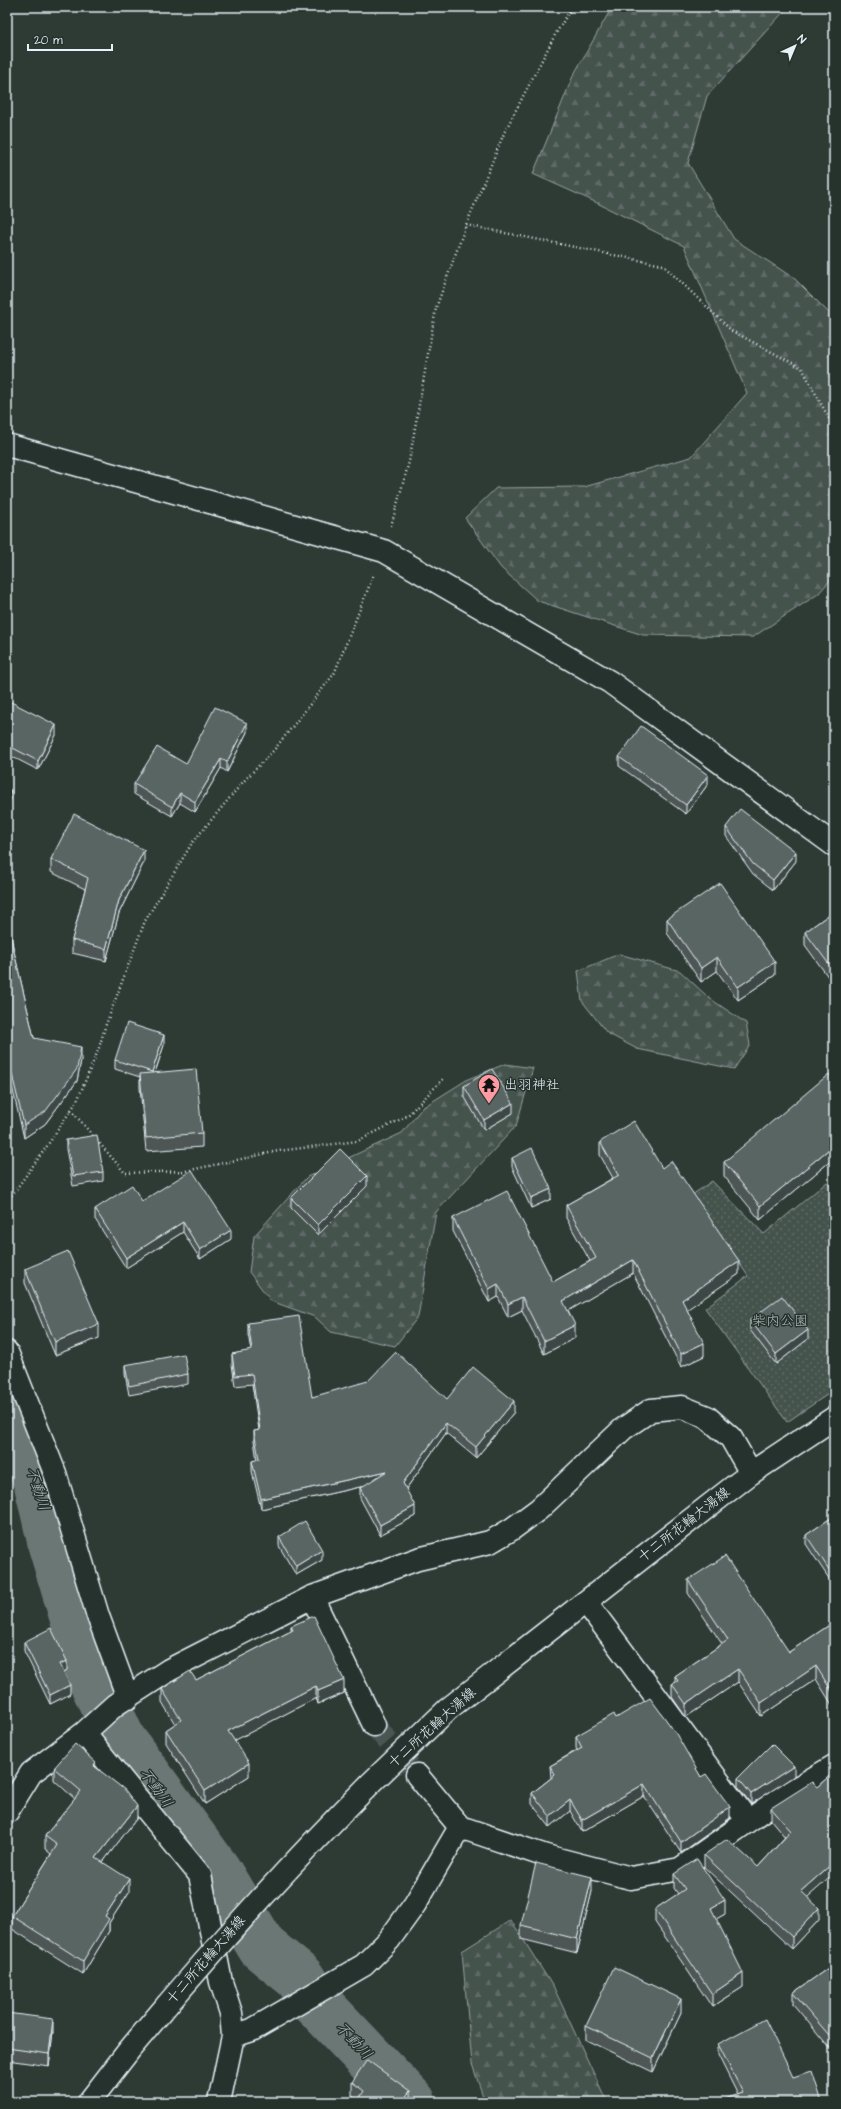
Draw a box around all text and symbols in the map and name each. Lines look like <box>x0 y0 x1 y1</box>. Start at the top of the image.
scale bar <box>28 26 112 52</box>
north arrow <box>775 26 815 66</box>
text: N <box>794 31 809 47</box>
text: 20 m <box>34 32 63 49</box>
temple icon: 出羽神社 <box>476 1072 502 1105</box>
place label: 出羽神社 <box>504 1075 560 1095</box>
park label: 柴内公園 <box>752 1311 808 1331</box>
water label: 不動川 <box>21 1464 55 1514</box>
street label: 十二所花輪大湯線 <box>634 1483 734 1567</box>
street label: 十二所花輪大湯線 <box>384 1683 480 1773</box>
water label: 不動川 <box>134 1764 178 1812</box>
street label: 十二所花輪大湯線 <box>162 1911 250 2009</box>
water label: 不動川 <box>331 2017 377 2065</box>

